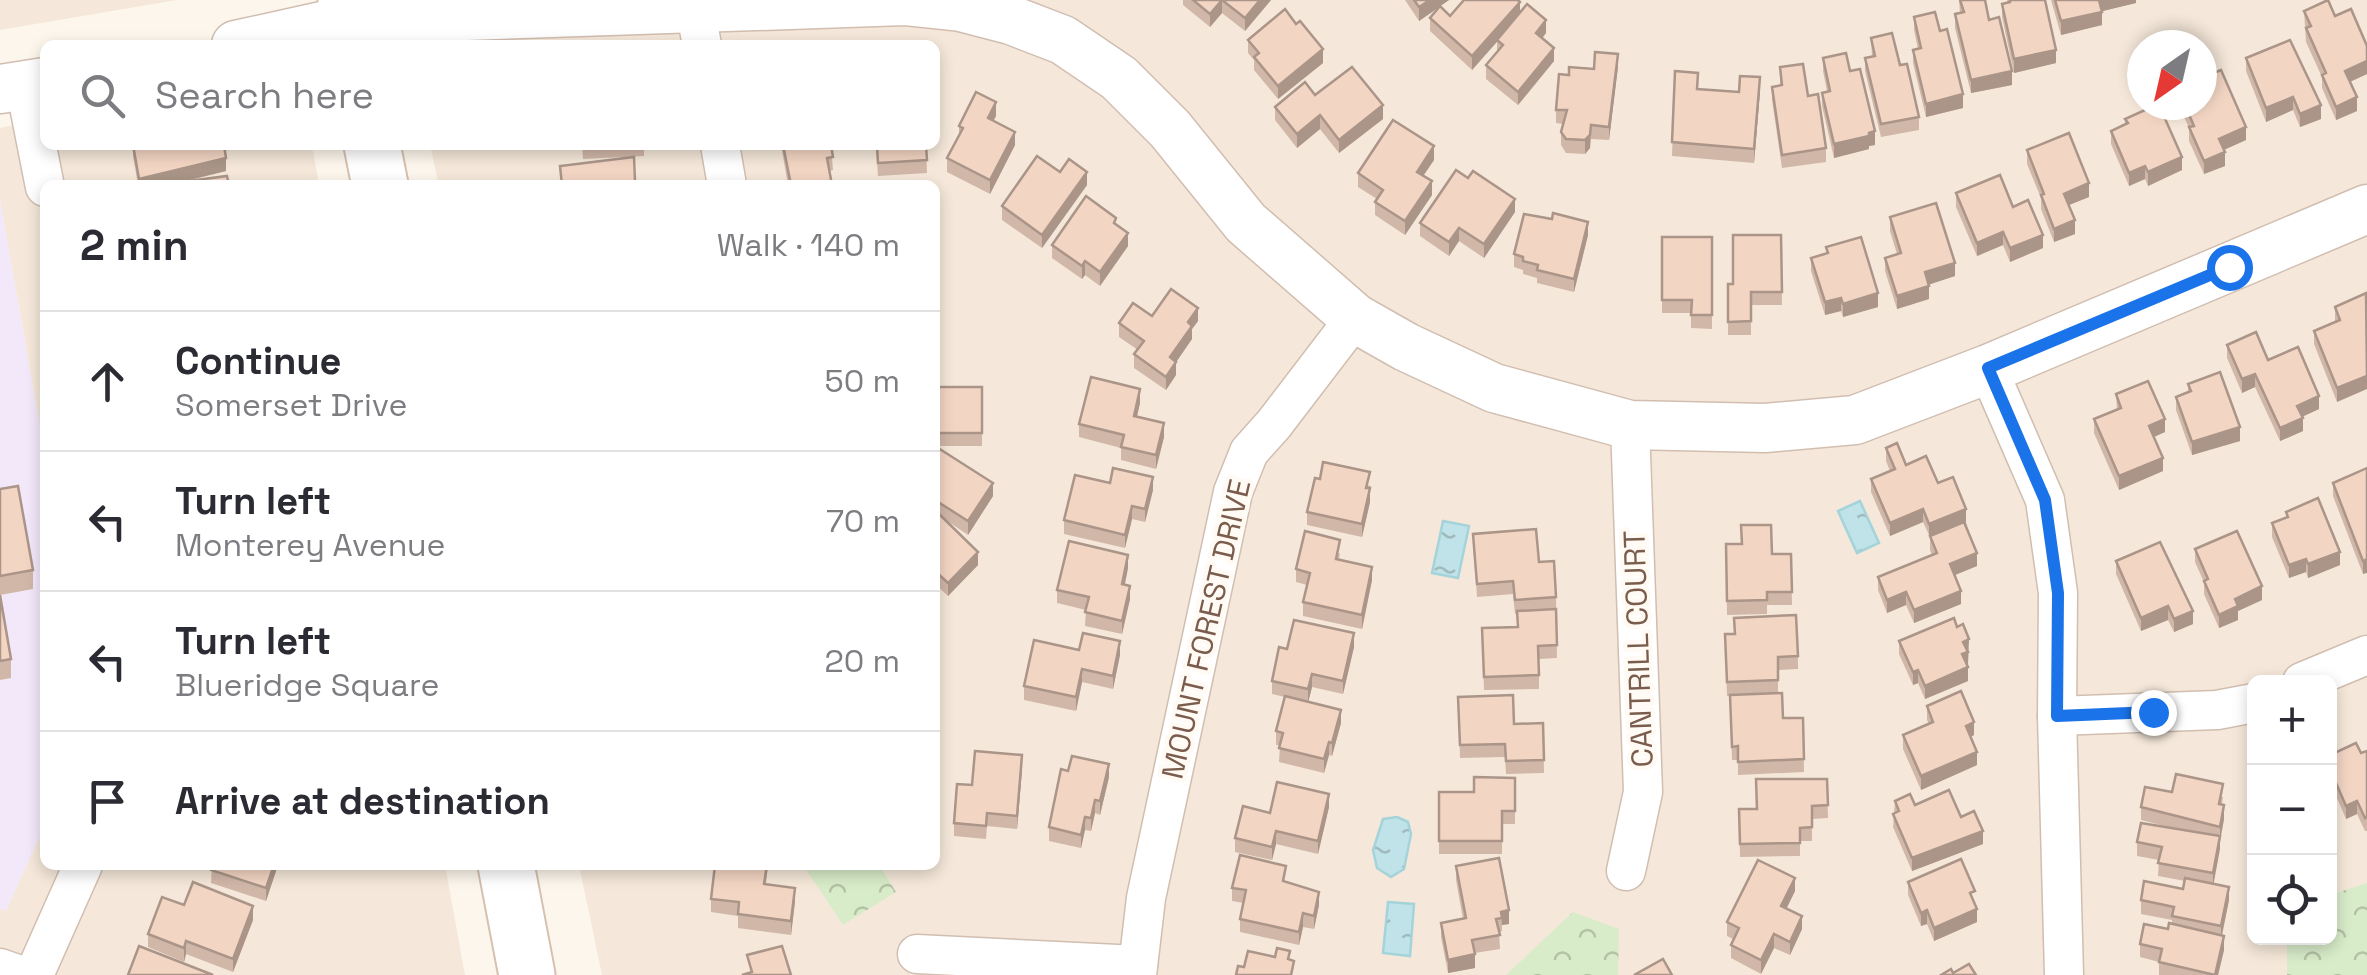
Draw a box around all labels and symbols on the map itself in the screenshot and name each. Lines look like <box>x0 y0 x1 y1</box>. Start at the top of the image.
north arrow <box>2127 30 2217 120</box>
route start <box>2207 245 2253 291</box>
street label: MOUNT FOREST DRIVE <box>1153 476 1259 782</box>
street label: CANTRILL COURT <box>1614 530 1662 768</box>
route end <box>2131 690 2177 736</box>

